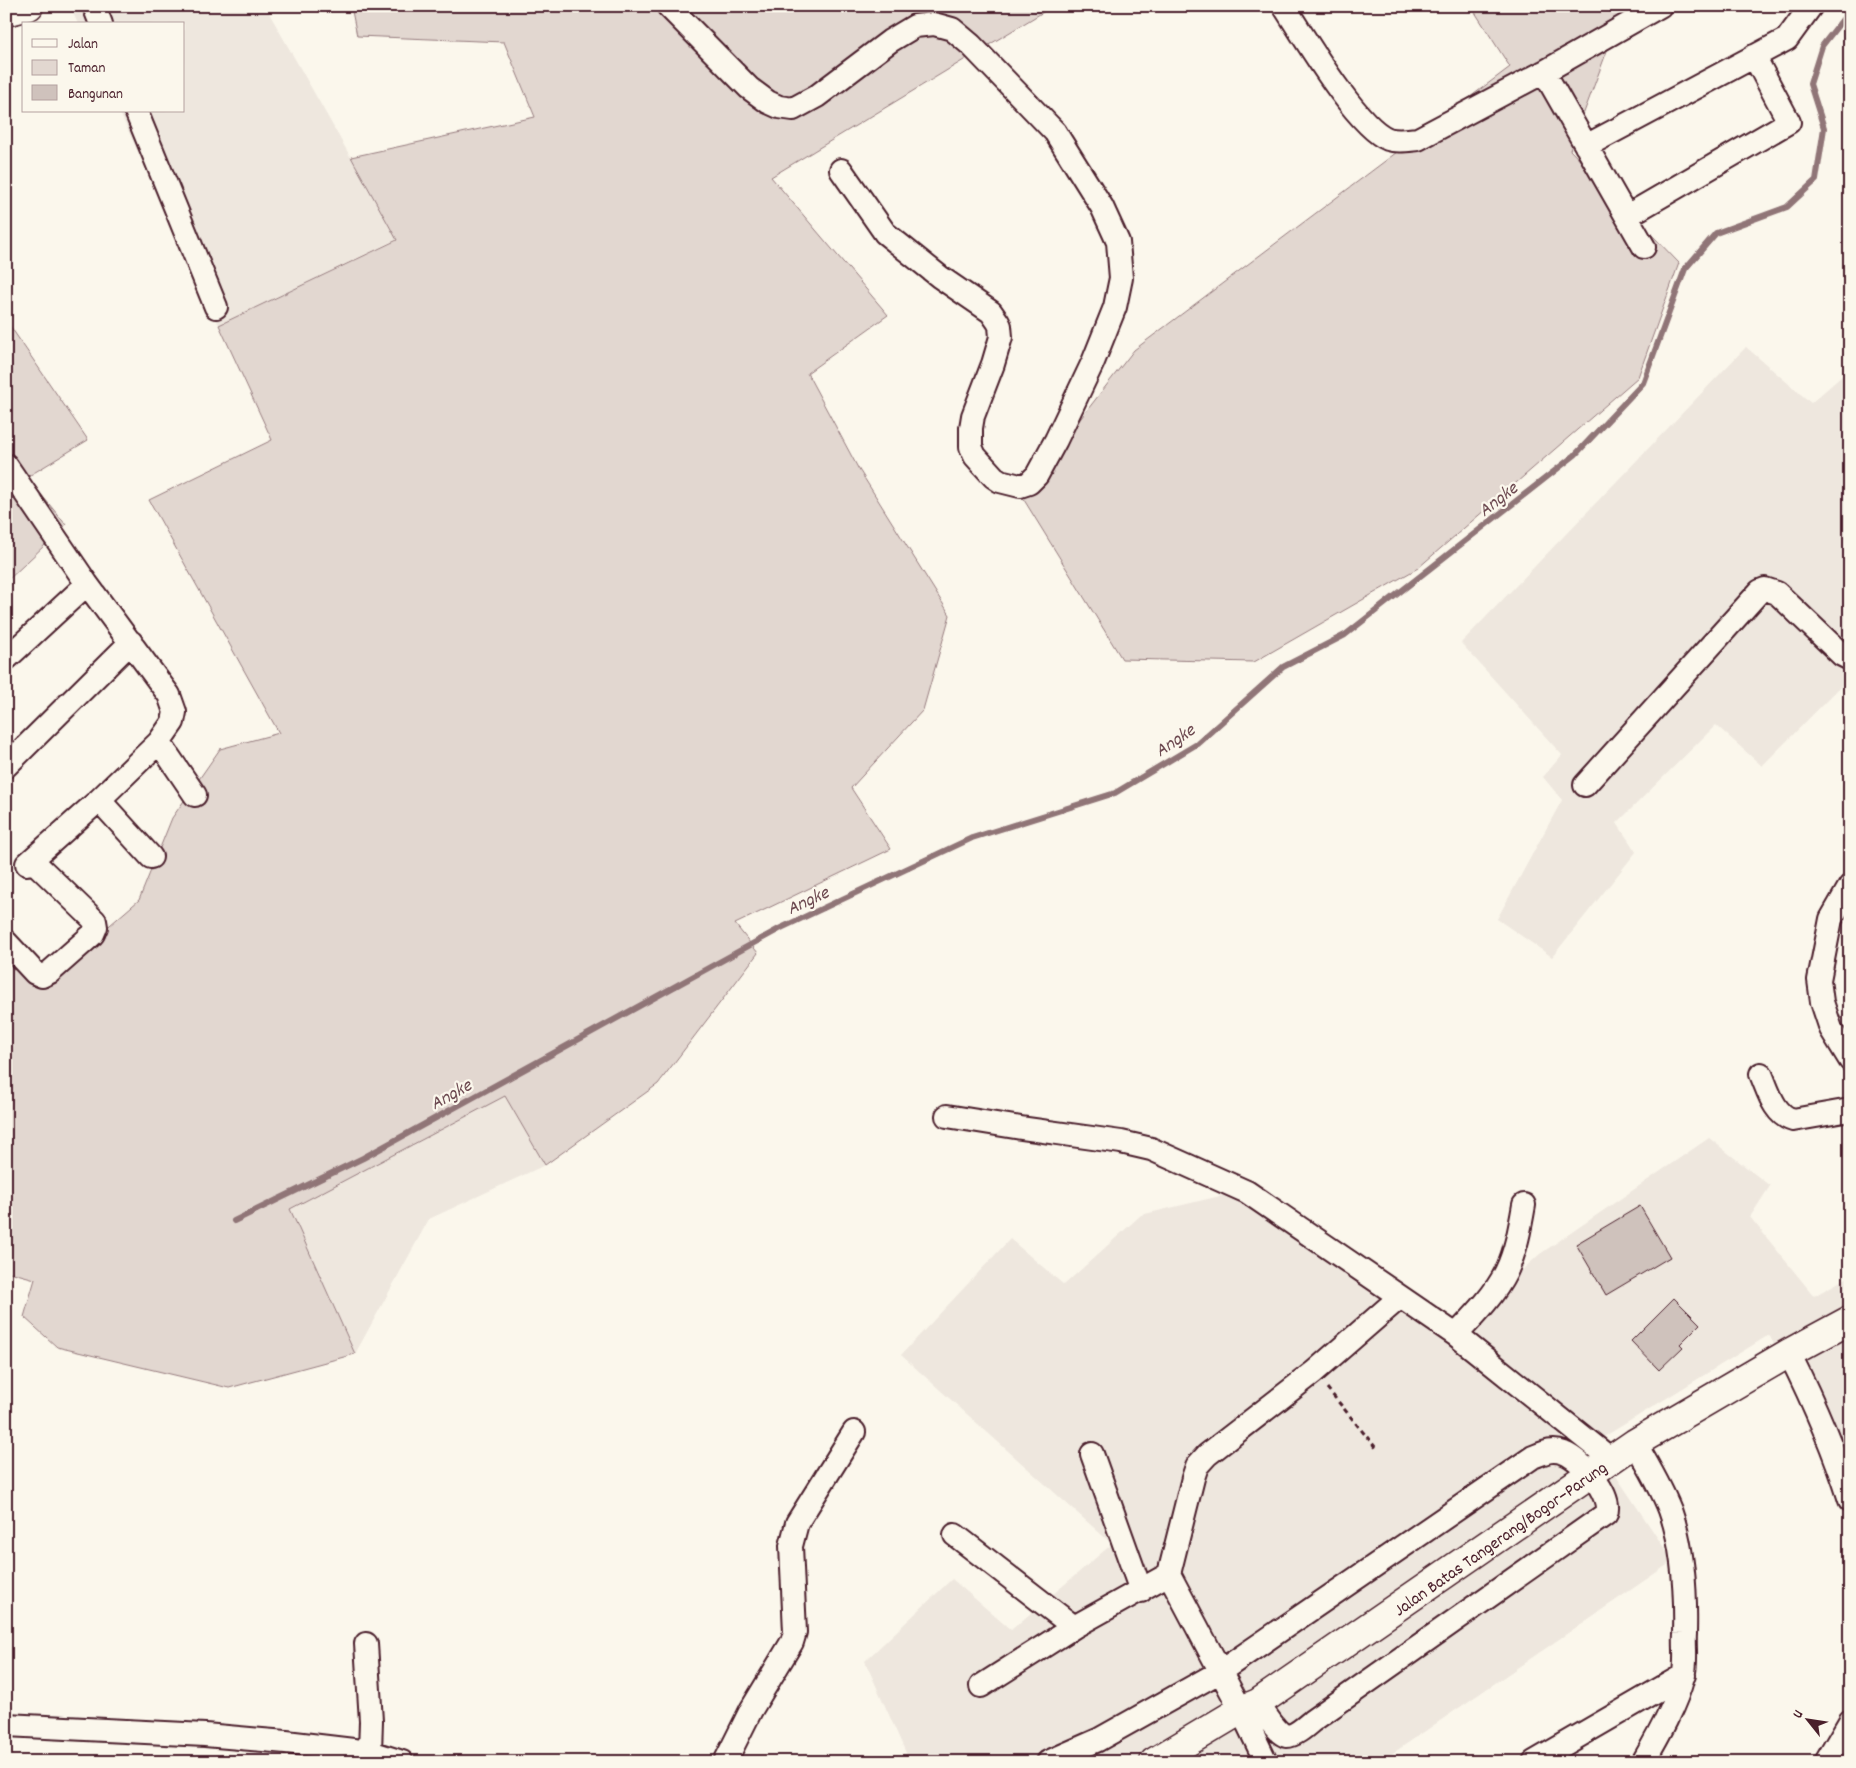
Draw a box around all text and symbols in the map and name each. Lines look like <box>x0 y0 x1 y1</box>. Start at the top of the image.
legend <box>22 22 185 112</box>
text: Jalan <box>68 34 98 56</box>
text: Taman <box>68 58 105 80</box>
text: Bangunan <box>68 84 123 106</box>
water label: Angke <box>1474 476 1526 525</box>
water label: Angke <box>1150 718 1203 765</box>
water label: Angke <box>783 880 835 924</box>
water label: Angke <box>426 1073 479 1118</box>
street label: Jalan Batas Tangerang/Bogor–Parung <box>1390 1456 1613 1624</box>
north arrow <box>1784 1696 1834 1746</box>
text: U <box>1788 1706 1809 1722</box>

